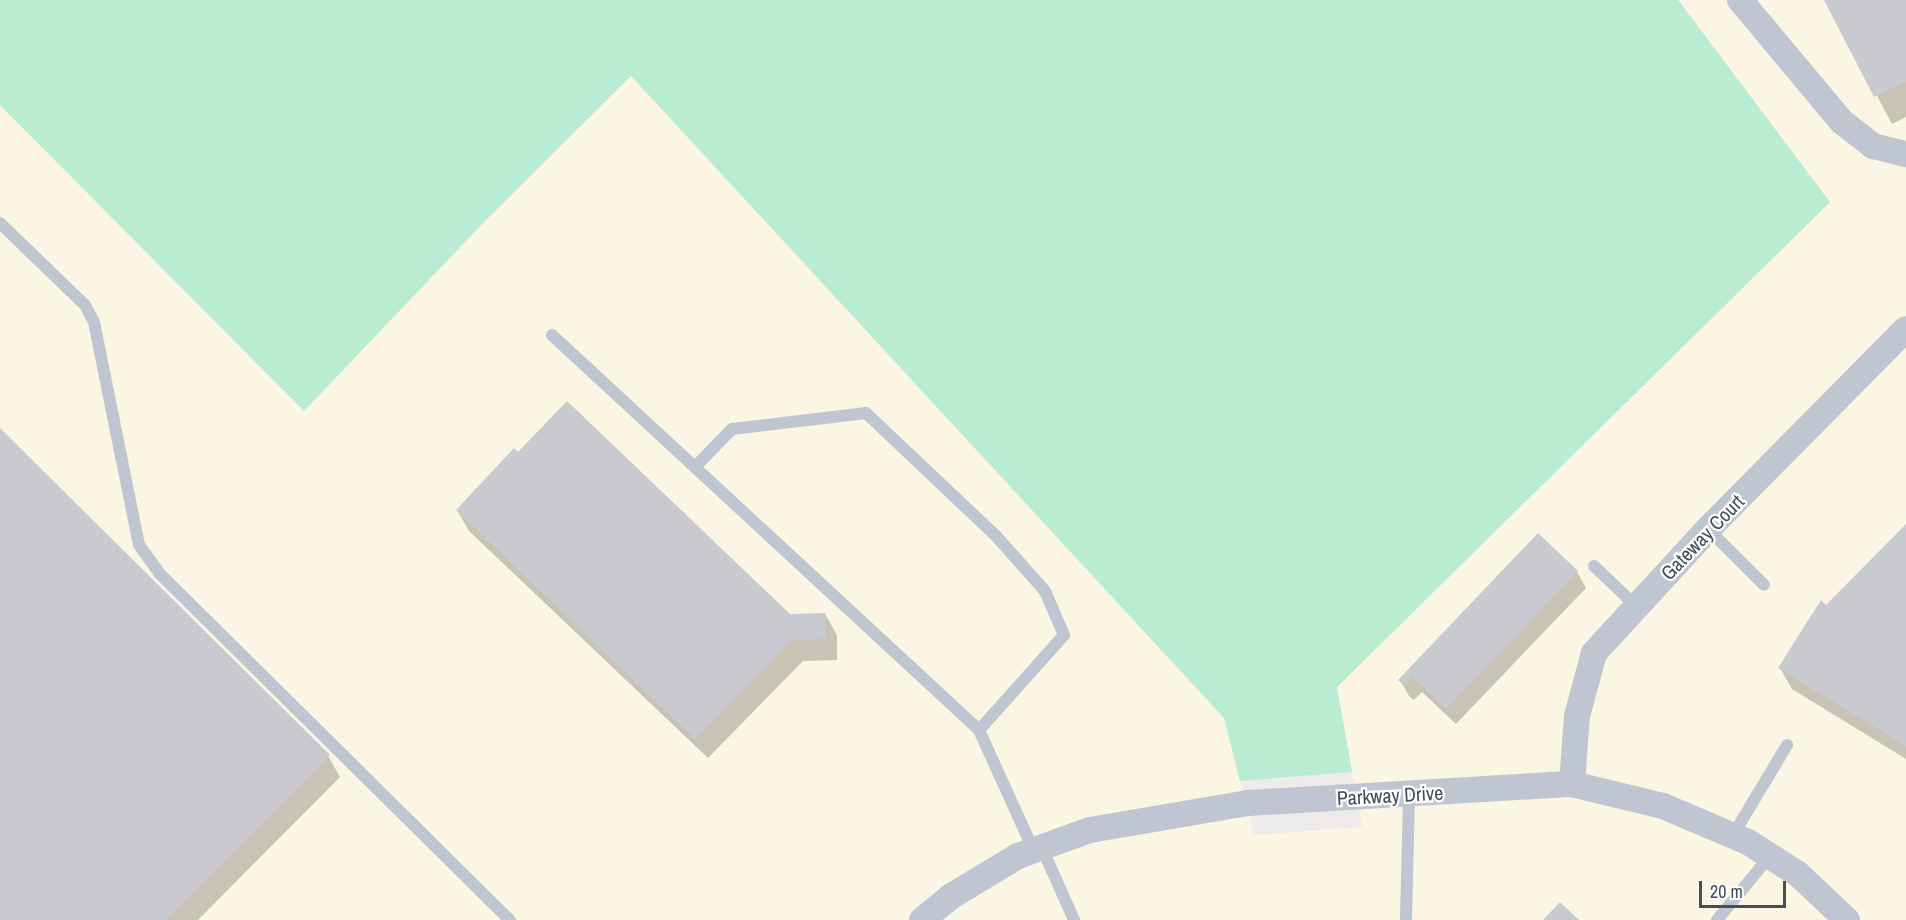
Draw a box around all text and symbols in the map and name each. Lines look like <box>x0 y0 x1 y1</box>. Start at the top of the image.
street label: Gateway Court <box>1655 489 1749 585</box>
street label: Parkway Drive <box>1336 780 1444 810</box>
scale bar <box>1702 869 1789 907</box>
text: 20 m <box>1710 879 1743 904</box>

